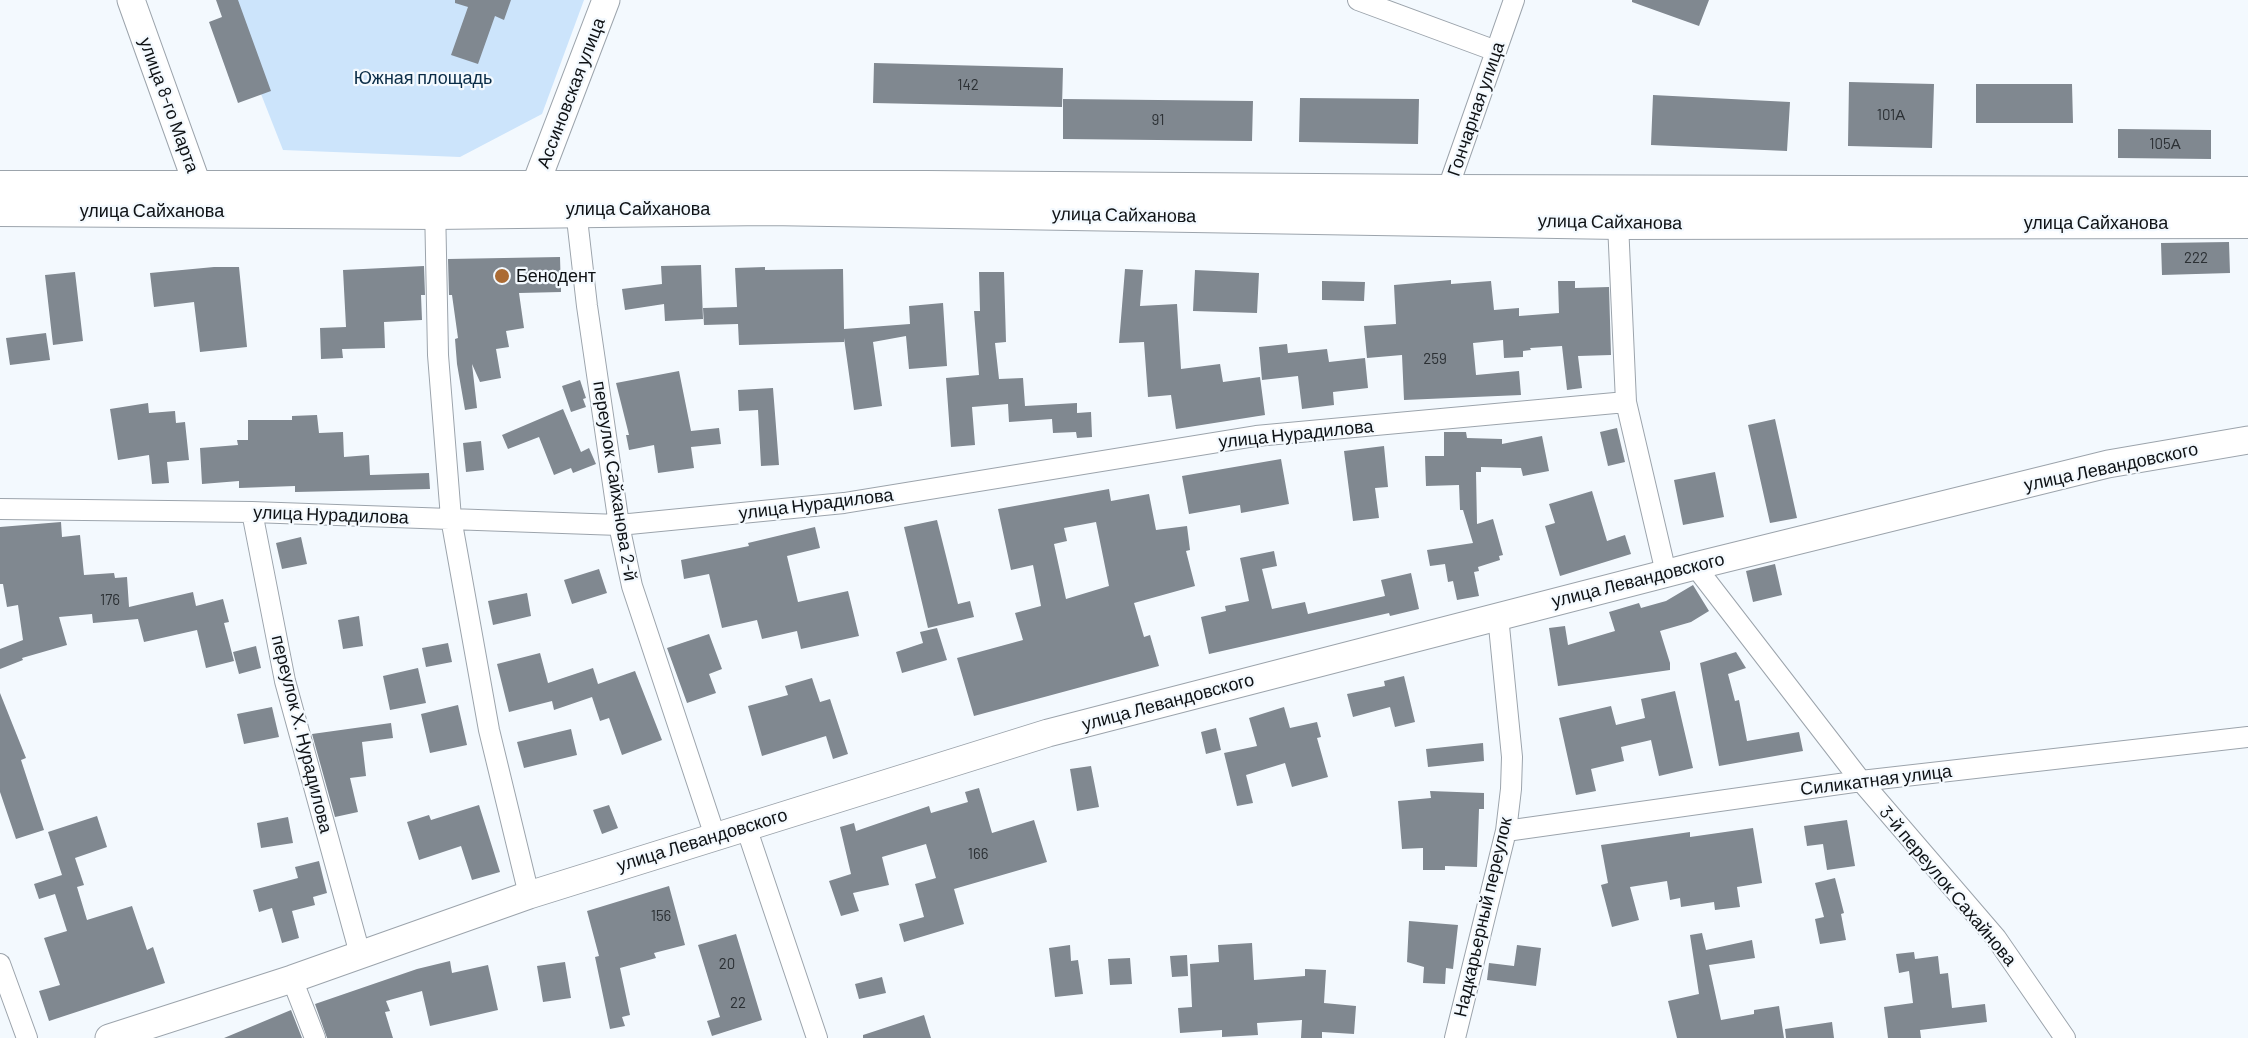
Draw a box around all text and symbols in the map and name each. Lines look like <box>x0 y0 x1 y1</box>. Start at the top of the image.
street label: Ассиновская улица <box>532 15 610 171</box>
street label: улица 8-го Марта <box>135 34 203 176</box>
street label: Гончарная улица <box>1443 39 1509 179</box>
park label: Южная площадь <box>354 67 492 89</box>
house number: 142 <box>957 76 979 94</box>
house number: 101А <box>1877 106 1905 124</box>
house number: 91 <box>1152 111 1164 129</box>
house number: 105А <box>2149 135 2181 153</box>
street label: улица Сайханова <box>566 198 710 220</box>
street label: улица Сайханова <box>80 200 224 222</box>
street label: улица Сайханова <box>1052 203 1196 227</box>
street label: улица Сайханова <box>1538 210 1682 234</box>
street label: улица Сайханова <box>2024 212 2168 234</box>
house number: 222 <box>2184 249 2208 267</box>
place label: Бенодент <box>516 265 596 287</box>
marker: Бенодент <box>493 267 511 285</box>
house number: 259 <box>1423 350 1447 368</box>
street label: переулок Сайханова 2-й <box>589 379 641 583</box>
street label: улица Нурадилова <box>1218 415 1374 453</box>
street label: улица Левандовского <box>2022 438 2200 496</box>
street label: улица Нурадилова <box>737 484 895 524</box>
street label: улица Нурадилова <box>253 501 409 529</box>
street label: улица Левандовского <box>1549 548 1727 612</box>
house number: 176 <box>100 591 120 609</box>
street label: переулок Х. Нурадилова <box>267 633 337 835</box>
street label: улица Левандовского <box>1080 669 1256 735</box>
street label: Силикатная улица <box>1799 760 1953 800</box>
street label: 3-й переулок Сахайнова <box>1875 802 2021 970</box>
street label: улица Левандовского <box>614 804 790 876</box>
street label: Надкарьерный переулок <box>1449 815 1517 1019</box>
house number: 166 <box>968 845 988 863</box>
house number: 156 <box>651 907 671 925</box>
house number: 20 <box>719 955 735 973</box>
house number: 22 <box>730 994 746 1012</box>

